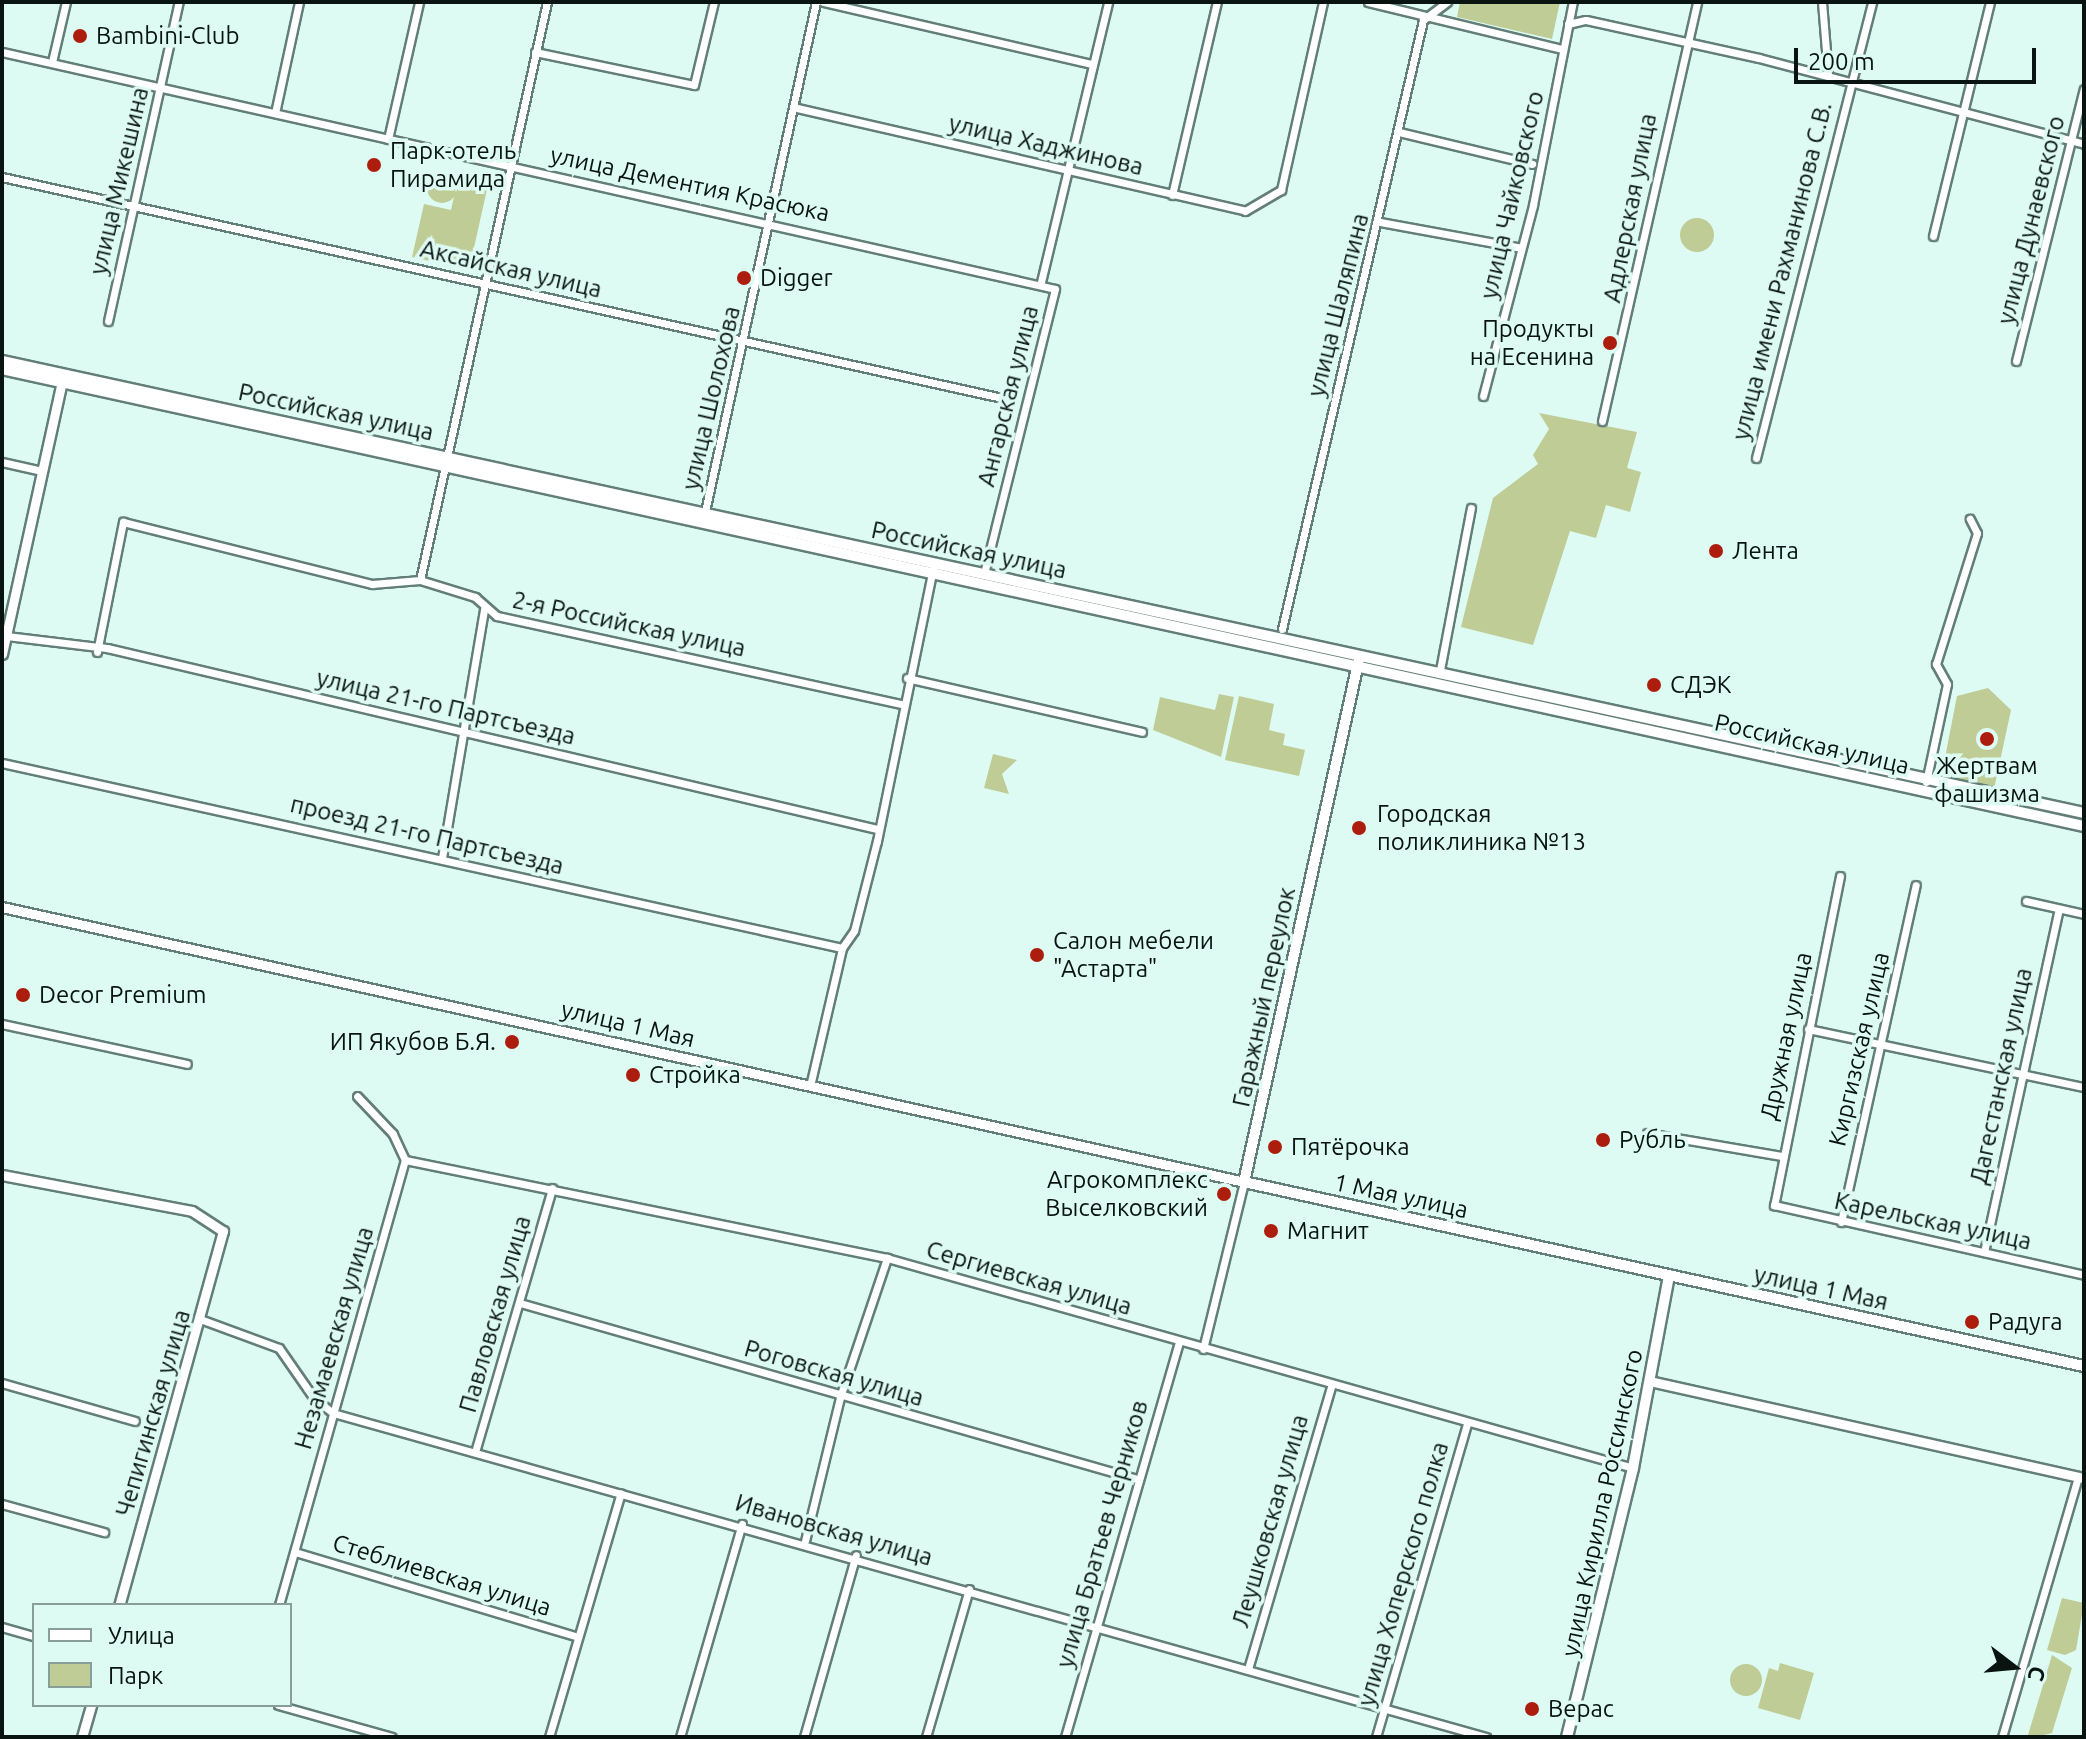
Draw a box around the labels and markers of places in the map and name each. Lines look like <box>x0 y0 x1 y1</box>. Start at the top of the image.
place label: Bambini-Club <box>96 22 239 50</box>
marker: Bambini-Club <box>71 27 89 45</box>
place label: Парк-отель Пирамида <box>390 137 516 193</box>
marker: Парк-отель Пирамида <box>365 156 383 174</box>
place label: Digger <box>760 264 833 292</box>
marker: Digger <box>735 269 753 287</box>
place label: Продукты на Есенина <box>1470 315 1594 371</box>
marker: Продукты на Есенина <box>1601 334 1619 352</box>
place label: Лента <box>1732 537 1799 565</box>
marker: Лента <box>1707 542 1725 560</box>
place label: СДЭК <box>1670 671 1731 699</box>
marker: СДЭК <box>1645 676 1663 694</box>
marker: Жертвам фашизма <box>1978 730 1996 748</box>
place label: Жертвам фашизма <box>1934 752 2040 808</box>
place label: Городская поликлиника №13 <box>1377 800 1586 856</box>
marker: Городская поликлиника №13 <box>1348 817 1370 839</box>
place label: Салон мебели "Астарта" <box>1053 927 1214 983</box>
marker: Салон мебели "Астарта" <box>1028 946 1046 964</box>
place label: Decor Premium <box>39 981 207 1009</box>
marker: Decor Premium <box>14 986 32 1004</box>
place label: ИП Якубов Б.Я. <box>330 1028 496 1056</box>
marker: ИП Якубов Б.Я. <box>503 1033 521 1051</box>
place label: Стройка <box>649 1061 741 1089</box>
marker: Стройка <box>624 1066 642 1084</box>
place label: Рубль <box>1619 1126 1686 1154</box>
marker: Рубль <box>1594 1131 1612 1149</box>
place label: Пятёрочка <box>1291 1133 1410 1161</box>
marker: Пятёрочка <box>1266 1138 1284 1156</box>
place label: Агрокомплекс Выселковский <box>1045 1166 1208 1222</box>
marker: Агрокомплекс Выселковский <box>1215 1185 1233 1203</box>
place label: Магнит <box>1287 1217 1369 1245</box>
marker: Магнит <box>1262 1222 1280 1240</box>
place label: Радуга <box>1988 1308 2063 1336</box>
marker: Радуга <box>1963 1313 1981 1331</box>
place label: Верас <box>1548 1695 1614 1723</box>
marker: Верас <box>1523 1700 1541 1718</box>

